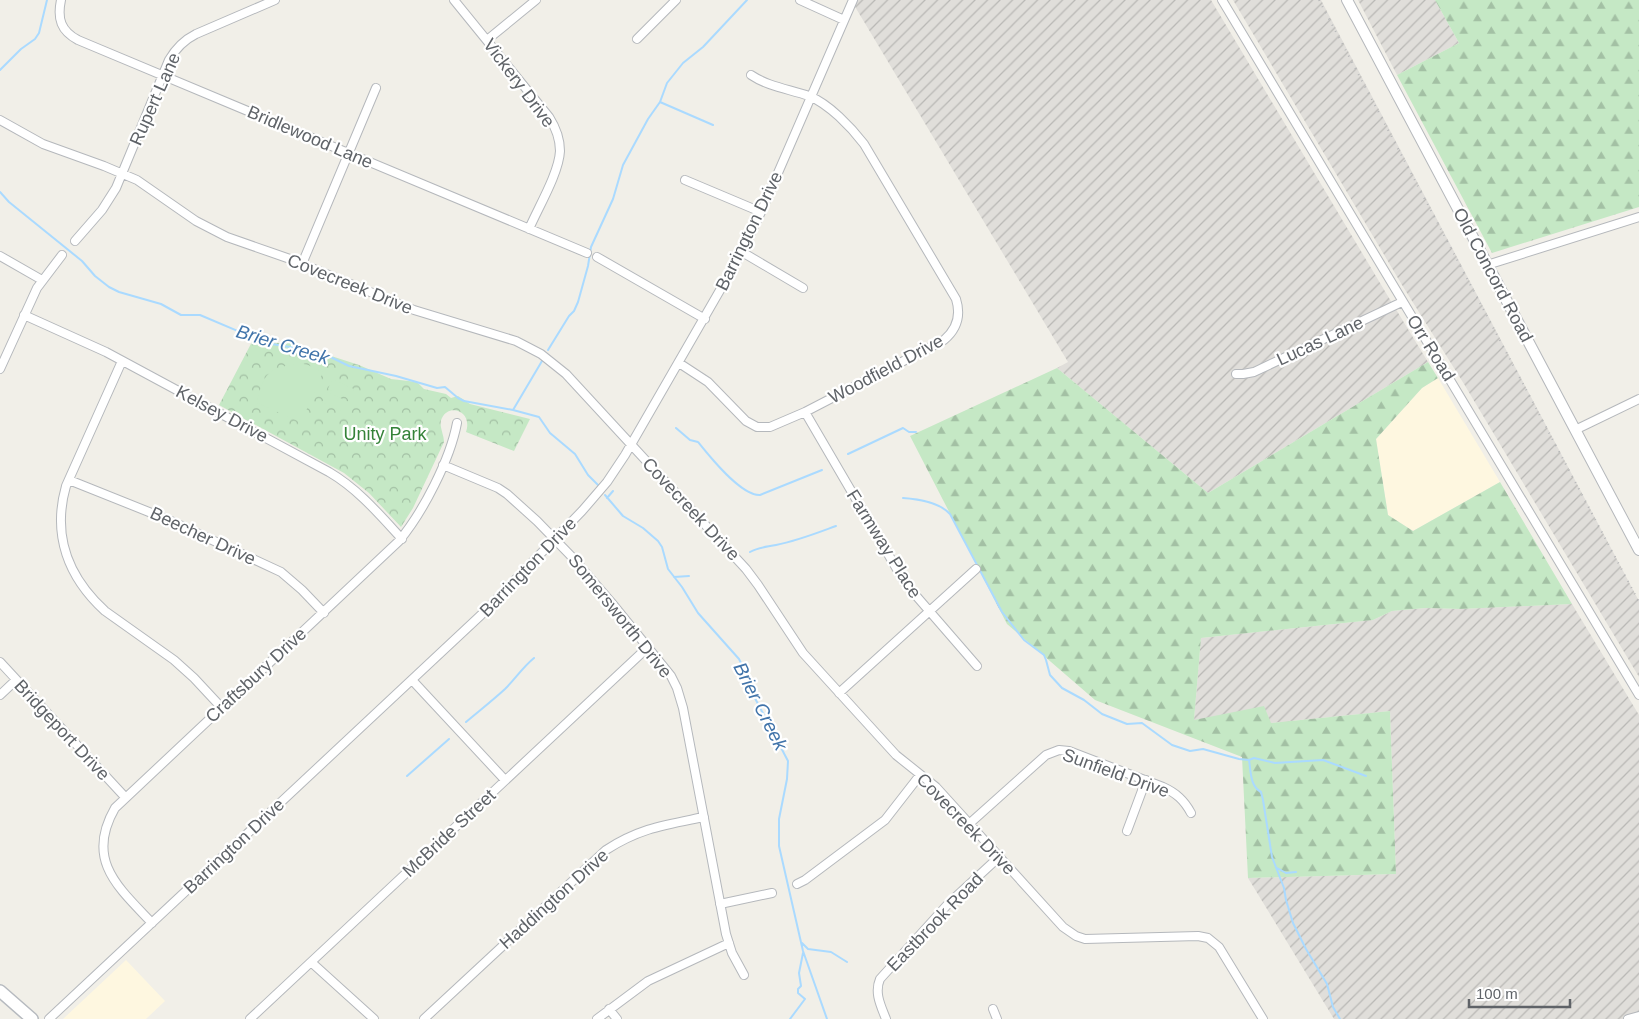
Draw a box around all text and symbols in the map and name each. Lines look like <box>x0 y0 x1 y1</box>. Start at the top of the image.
street label: Vickery Drive <box>479 35 559 131</box>
street label: Rupert Lane <box>126 50 184 148</box>
street label: Bridlewood Lane <box>244 102 376 172</box>
street label: Barrington Drive <box>712 168 786 294</box>
street label: Old Concord Road <box>1449 204 1537 346</box>
street label: Covecreek Drive <box>285 250 415 318</box>
street label: Orr Road <box>1403 311 1459 385</box>
street label: Lucas Lane <box>1274 312 1366 370</box>
water label: Brier Creek <box>234 320 333 369</box>
street label: Woodfield Drive <box>825 330 947 408</box>
street label: Kelsey Drive <box>173 381 271 447</box>
park label: Unity Park <box>343 424 428 444</box>
street label: Covecreek Drive <box>638 454 744 564</box>
street label: Farmway Place <box>843 486 925 602</box>
street label: Beecher Drive <box>147 503 259 569</box>
street label: Barrington Drive <box>476 513 580 621</box>
street label: Somersworth Drive <box>564 550 676 682</box>
street label: Craftsbury Drive <box>202 623 310 727</box>
water label: Brier Creek <box>729 659 792 755</box>
street label: Bridgeport Drive <box>10 676 114 784</box>
street label: Sunfield Drive <box>1060 744 1172 802</box>
street label: Covecreek Drive <box>913 769 1019 879</box>
street label: McBride Street <box>399 785 499 881</box>
street label: Barrington Drive <box>180 794 288 898</box>
street label: Haddington Drive <box>496 845 612 953</box>
street label: Eastbrook Road <box>883 869 987 975</box>
scale bar <box>1469 976 1570 1008</box>
text: 100 m <box>1476 985 1518 1002</box>

